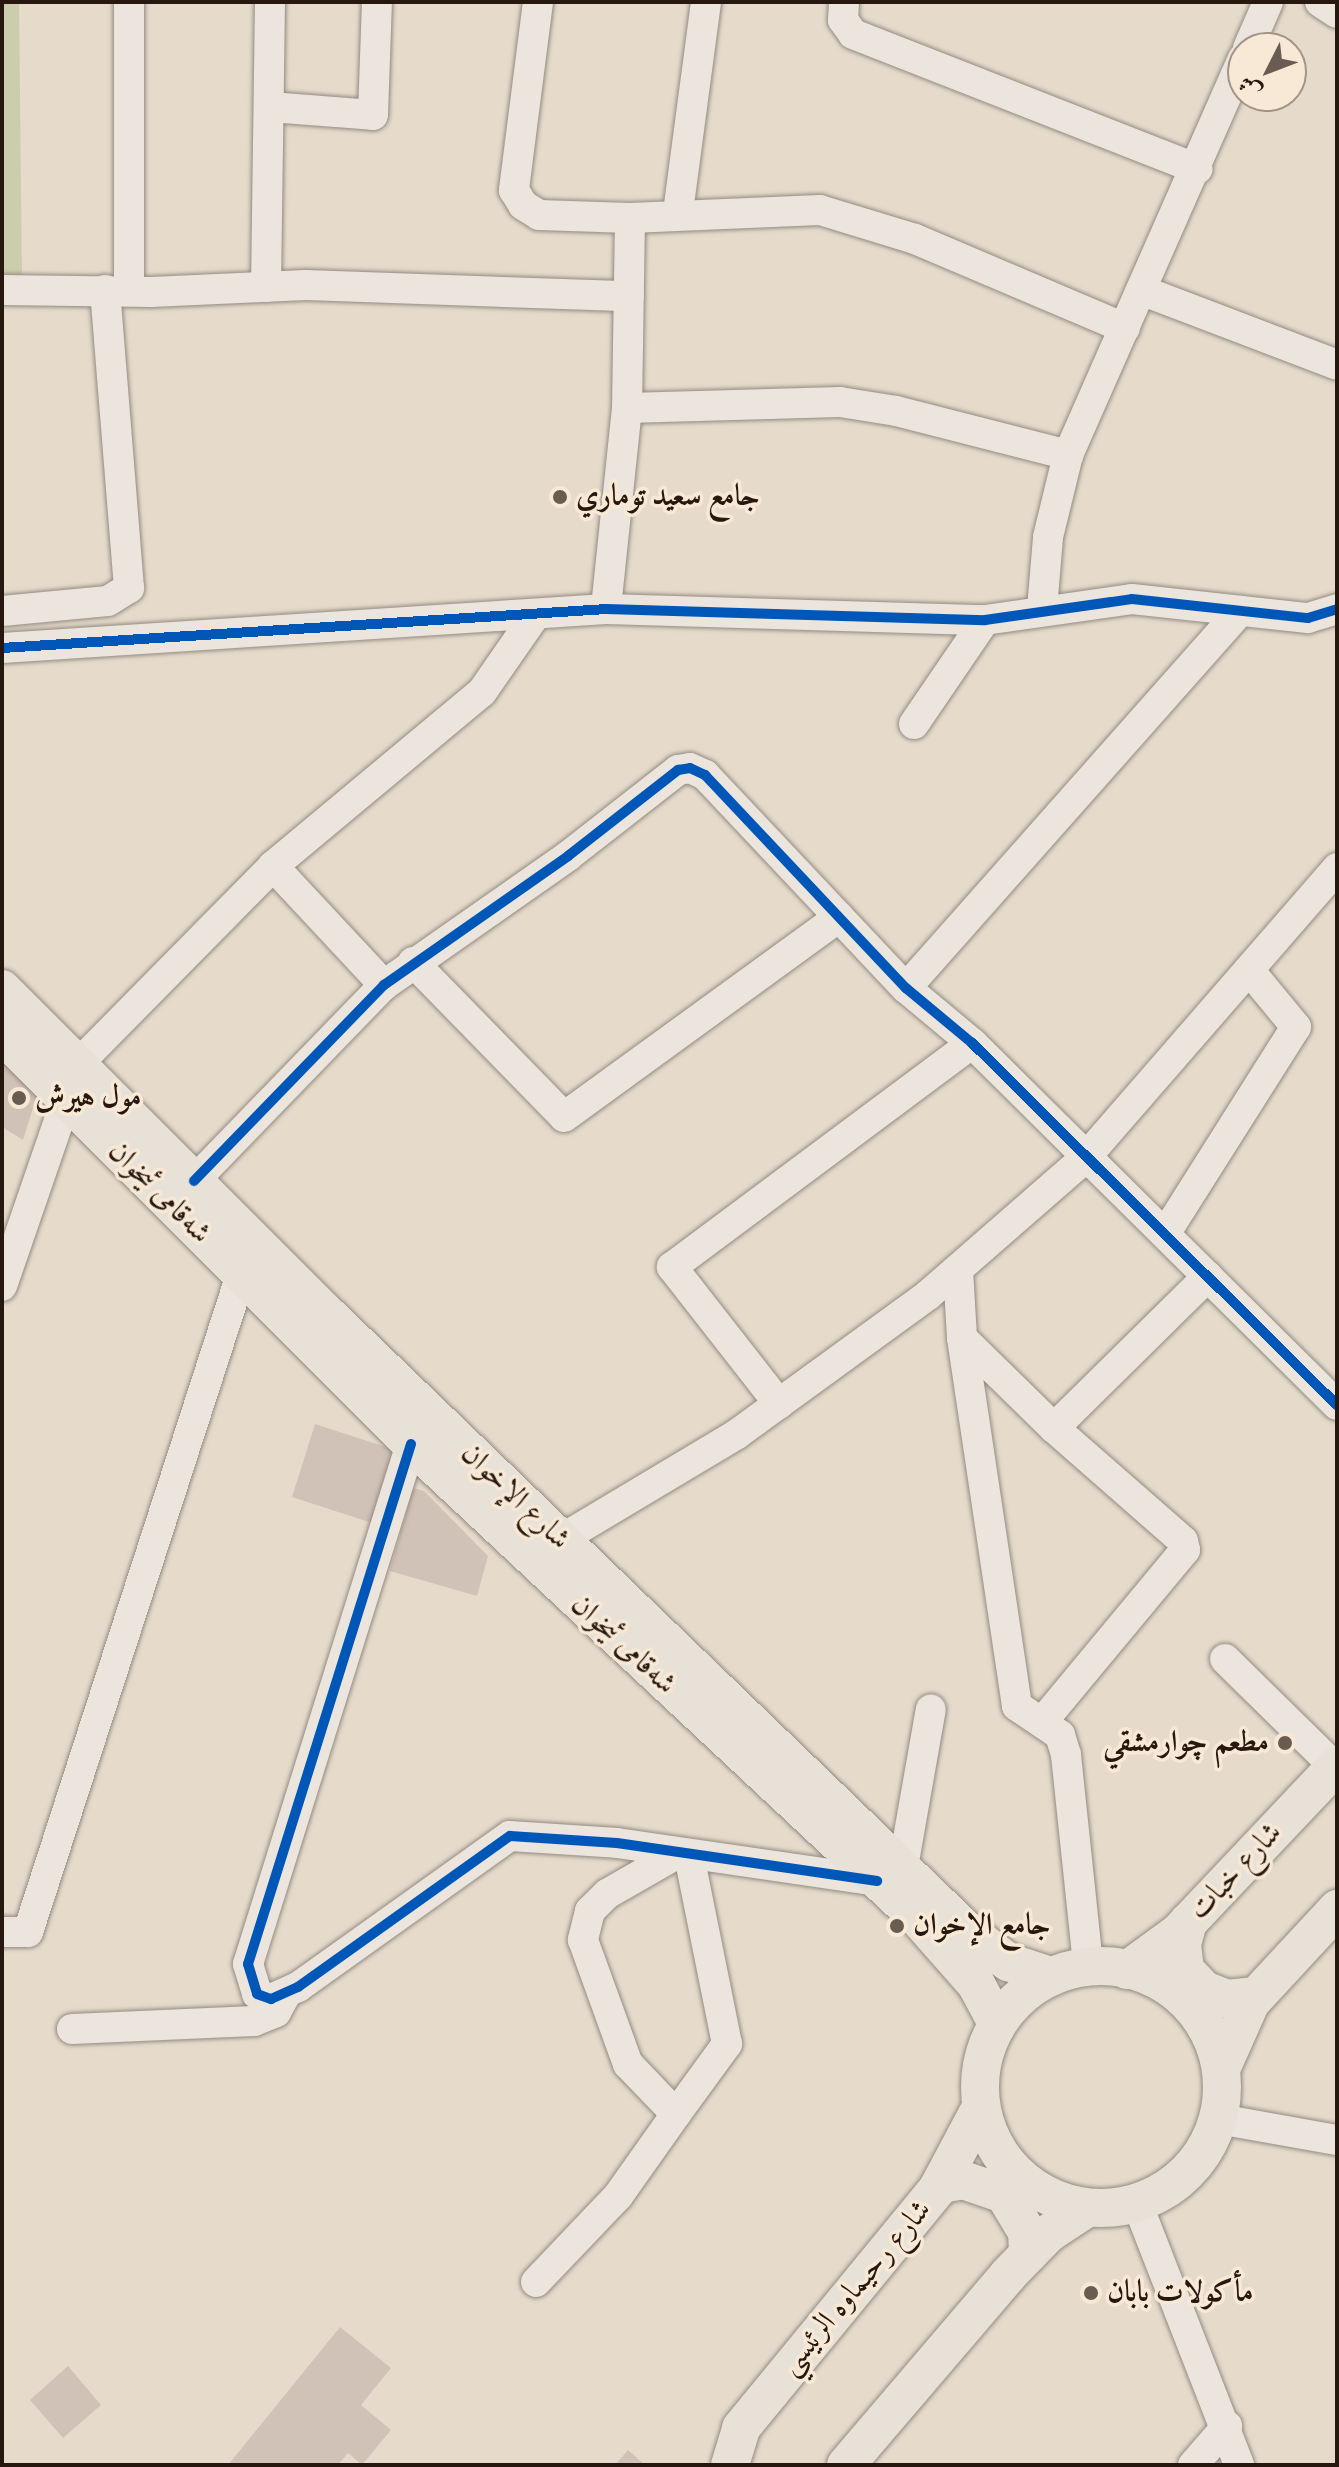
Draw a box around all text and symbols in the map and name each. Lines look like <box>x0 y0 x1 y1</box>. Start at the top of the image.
north arrow <box>1227 32 1307 112</box>
text: ش <box>1233 69 1268 104</box>
place label: جامع سعيد توماري <box>576 479 760 515</box>
marker: جامع سعيد توماري <box>551 488 569 506</box>
place label: مول هيرش <box>35 1080 141 1116</box>
marker: مول هيرش <box>10 1089 28 1107</box>
street label: شەقامی ئیخوان <box>100 1134 218 1252</box>
street label: شارع الإخوان <box>453 1436 577 1558</box>
street label: شەقامی ئیخوان <box>563 1587 683 1703</box>
place label: مطعم چوارمشقي <box>1103 1725 1269 1761</box>
marker: مطعم چوارمشقي <box>1276 1734 1294 1752</box>
street label: شارع خبات <box>1182 1816 1290 1928</box>
place label: جامع الإخوان <box>913 1908 1050 1944</box>
marker: جامع الإخوان <box>888 1917 906 1935</box>
street label: شارع رحيماوه الرئيسي <box>772 2193 940 2383</box>
place label: مأكولات بابان <box>1107 2275 1253 2311</box>
marker: مأكولات بابان <box>1082 2284 1100 2302</box>

